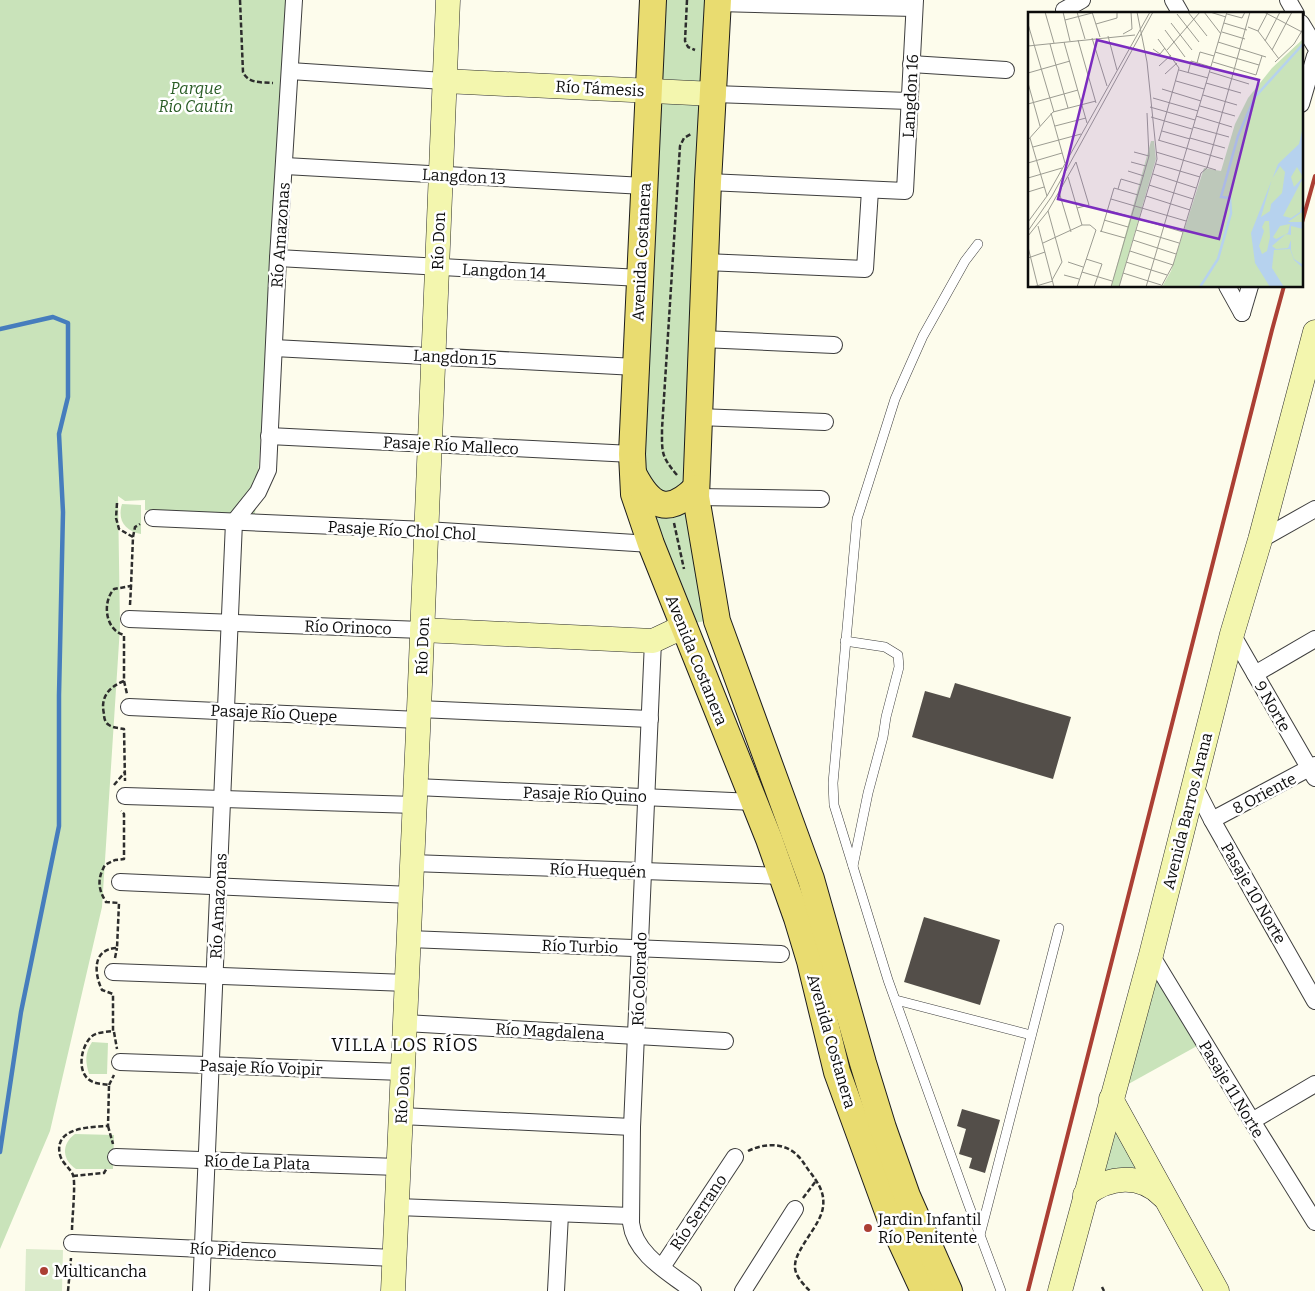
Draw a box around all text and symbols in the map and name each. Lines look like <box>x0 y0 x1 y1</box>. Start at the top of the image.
inset map <box>1028 12 1302 288</box>
street label: Langdon 16 <box>899 54 922 139</box>
street label: Río Támesis <box>555 77 645 100</box>
park label: Parque Río Cautín <box>159 79 233 116</box>
street label: Langdon 13 <box>422 165 506 188</box>
street label: Río Amazonas <box>267 182 294 289</box>
street label: Avenida Costanera <box>628 182 655 322</box>
street label: Río Don <box>428 212 449 270</box>
street label: Langdon 14 <box>461 260 547 283</box>
street label: Langdon 15 <box>413 346 497 369</box>
street label: Pasaje Río Malleco <box>383 432 519 459</box>
street label: Pasaje Río Chol Chol <box>327 517 477 544</box>
street label: Avenida Costanera <box>662 592 731 728</box>
street label: Río Orinoco <box>304 616 392 639</box>
street label: Río Don <box>412 617 433 675</box>
street label: 9 Norte <box>1250 677 1295 735</box>
street label: Pasaje Río Quepe <box>210 701 338 726</box>
street label: Avenida Barros Arana <box>1159 730 1216 892</box>
street label: 8 Oriente <box>1229 769 1299 818</box>
street label: Pasaje Río Quino <box>523 783 647 806</box>
street label: Pasaje 10 Norte <box>1217 839 1290 947</box>
street label: Río Amazonas <box>206 853 231 959</box>
street label: Río Huequén <box>549 859 647 882</box>
street label: Río Colorado <box>628 932 651 1027</box>
street label: Río Turbio <box>541 936 619 957</box>
street label: Avenida Costanera <box>803 972 860 1111</box>
street label: Río Magdalena <box>495 1019 605 1044</box>
district label: VILLA LOS RÍOS <box>331 1033 479 1056</box>
street label: Pasaje 11 Norte <box>1195 1037 1268 1141</box>
street label: Pasaje Río Voipir <box>199 1056 323 1079</box>
street label: Río Don <box>391 1065 414 1125</box>
street label: Río de La Plata <box>203 1151 311 1174</box>
street label: Río Serrano <box>666 1171 731 1254</box>
place label: Jardin Infantil Río Penitente <box>877 1210 982 1247</box>
marker: Jardin Infantil Río Penitente <box>862 1222 874 1234</box>
street label: Río Pidenco <box>189 1239 277 1262</box>
place label: Multicancha <box>54 1262 147 1281</box>
marker: Multicancha <box>38 1265 50 1277</box>

